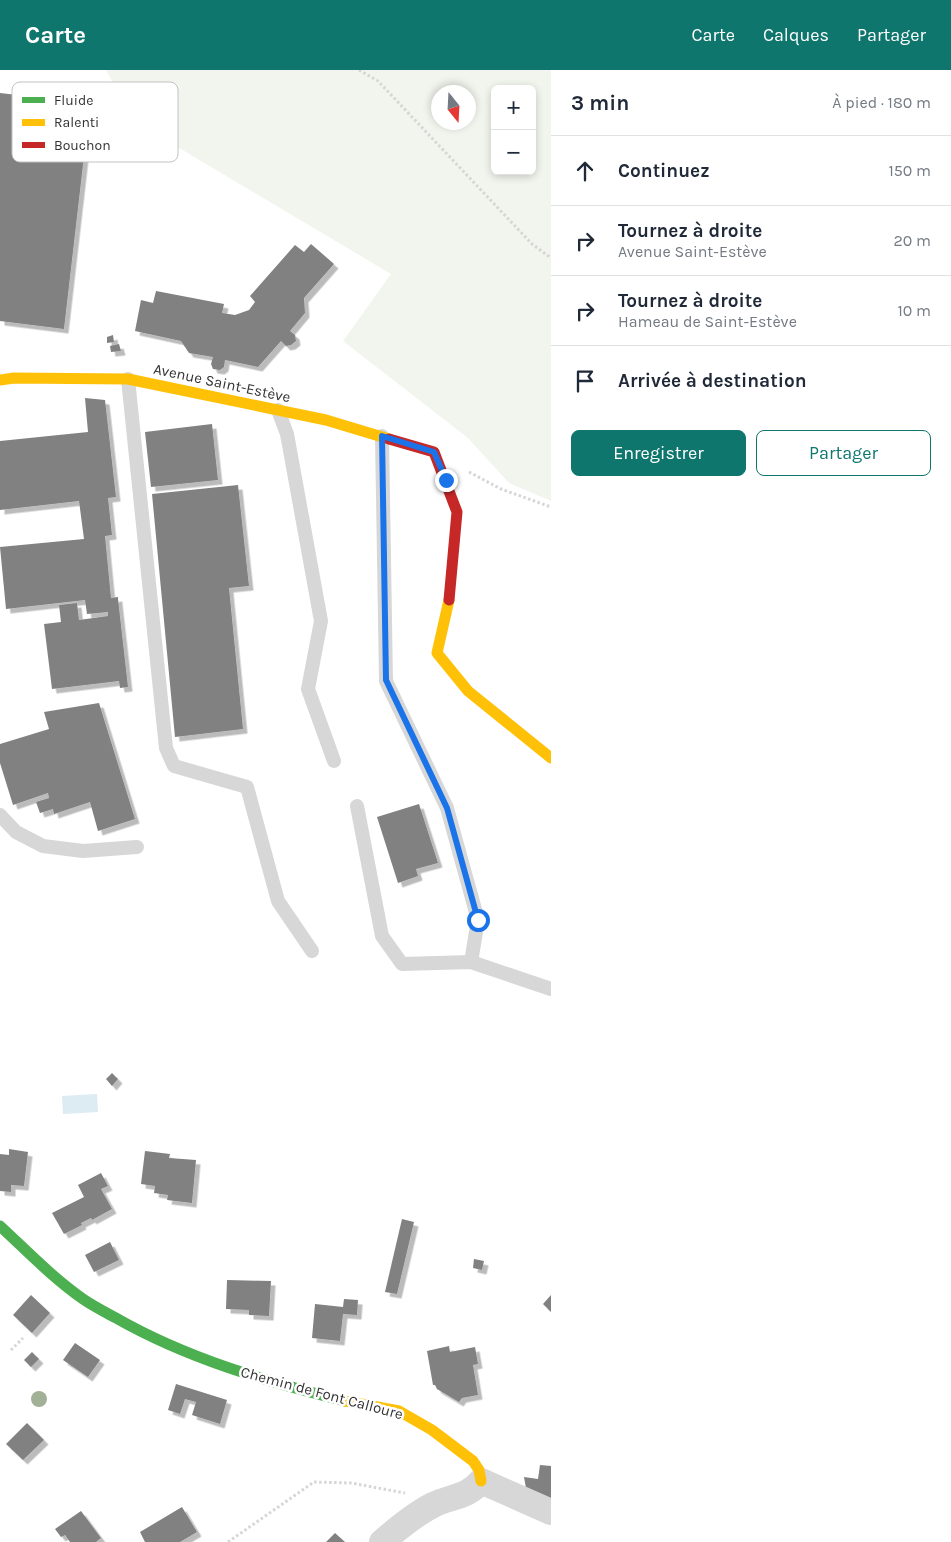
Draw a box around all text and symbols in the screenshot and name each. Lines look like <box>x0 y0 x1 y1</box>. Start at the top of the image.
text: Carte <box>25 21 86 49</box>
text: Carte <box>691 24 735 46</box>
text: Calques <box>763 24 829 46</box>
text: Partager <box>857 24 926 46</box>
legend <box>12 82 178 162</box>
north arrow <box>431 85 476 130</box>
map controls <box>491 85 536 175</box>
button: + <box>491 85 536 130</box>
text: 3 min <box>571 91 629 115</box>
text: Fluide <box>54 92 93 109</box>
text: À pied · 180 m <box>832 93 931 112</box>
text: Ralenti <box>54 114 99 131</box>
button: − <box>491 130 536 175</box>
text: Bouchon <box>54 137 111 154</box>
icon: ahead <box>571 157 599 185</box>
text: Continuez <box>618 160 710 182</box>
text: 150 m <box>888 161 931 180</box>
text: Tournez à droite <box>618 220 762 242</box>
icon: right <box>571 227 599 255</box>
text: 20 m <box>893 231 931 250</box>
text: Avenue Saint-Estève <box>618 242 767 261</box>
text: Tournez à droite <box>618 290 762 312</box>
icon: right <box>571 297 599 325</box>
text: 10 m <box>897 301 931 320</box>
text: Hameau de Saint-Estève <box>618 312 797 331</box>
street label: Avenue Saint-Estève <box>152 360 292 406</box>
icon: arrive <box>571 367 599 395</box>
text: Arrivée à destination <box>618 370 807 392</box>
button: Enregistrer <box>571 430 746 476</box>
button: Partager <box>756 430 931 476</box>
route end <box>435 469 458 492</box>
route start <box>467 909 490 932</box>
street label: Chemin de Font Calloure <box>239 1363 405 1423</box>

